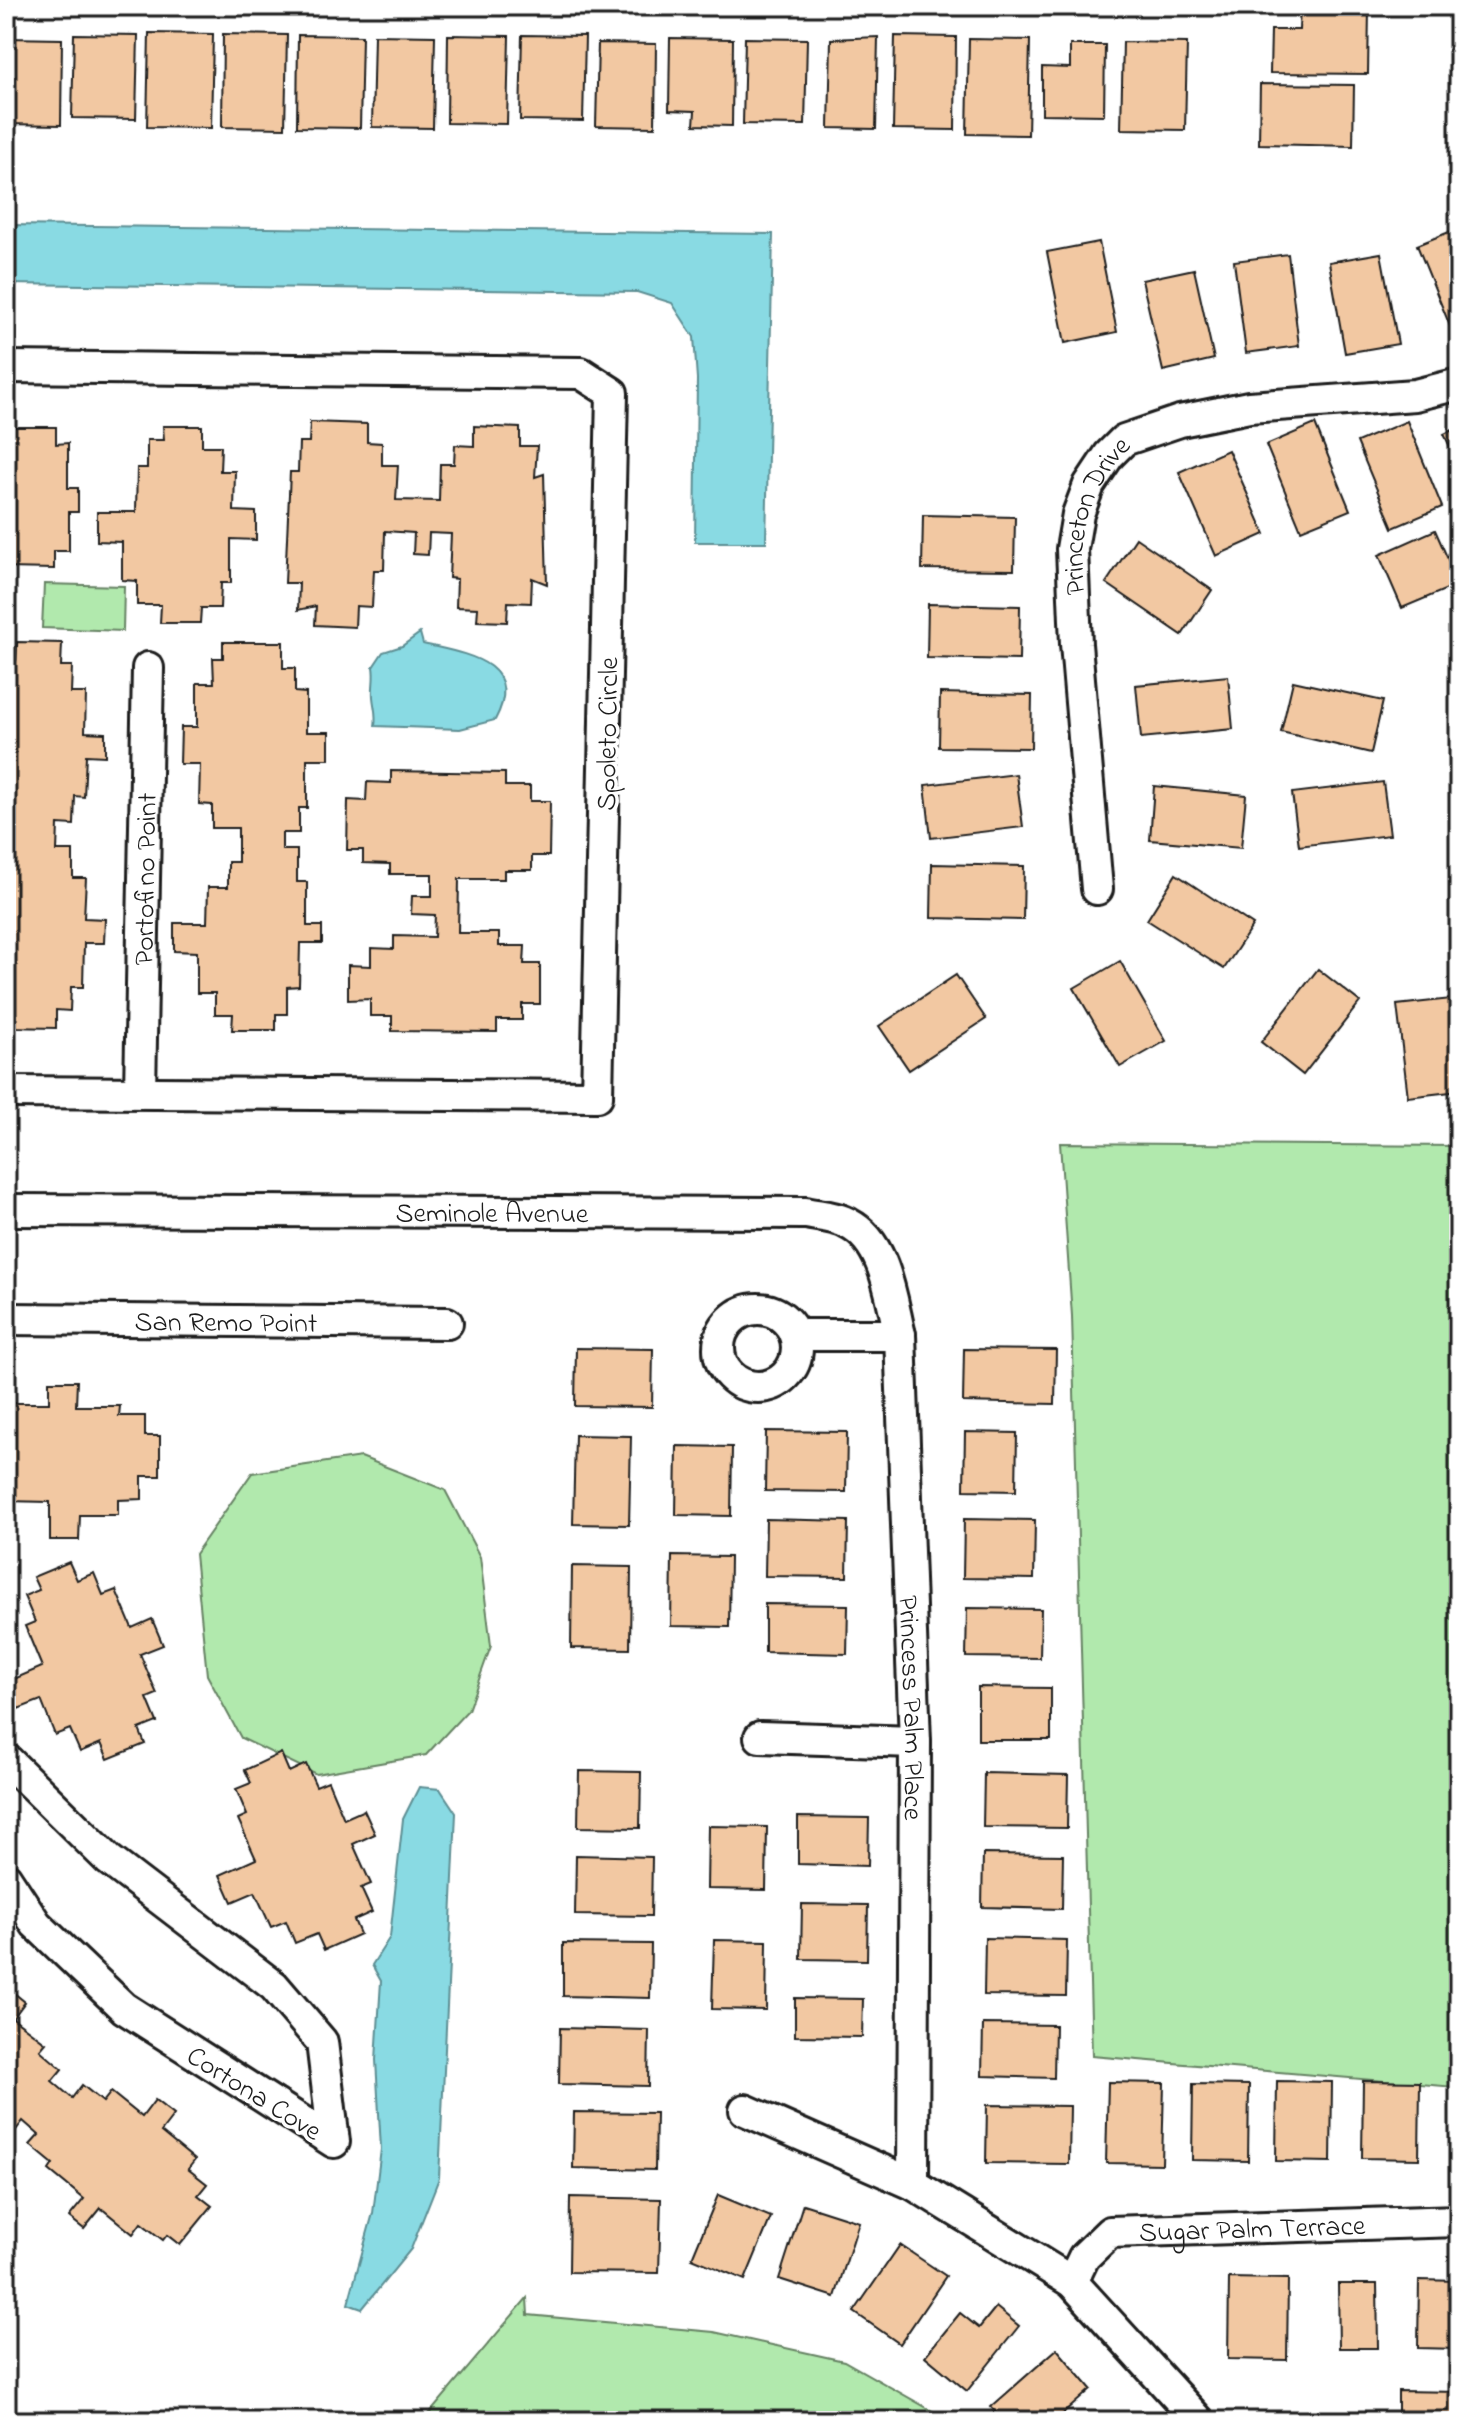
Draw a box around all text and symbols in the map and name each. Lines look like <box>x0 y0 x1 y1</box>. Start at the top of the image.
street label: Princeton Drive <box>1055 427 1142 596</box>
street label: Spoleto Circle <box>588 656 631 811</box>
street label: Portofino Point <box>125 792 170 966</box>
street label: Seminole Avenue <box>395 1194 589 1236</box>
street label: San Remo Point <box>134 1303 317 1346</box>
street label: Princess Palm Place <box>886 1595 932 1821</box>
street label: Cortona Cove <box>178 2037 329 2153</box>
street label: Sugar Palm Terrace <box>1138 2207 1367 2255</box>

